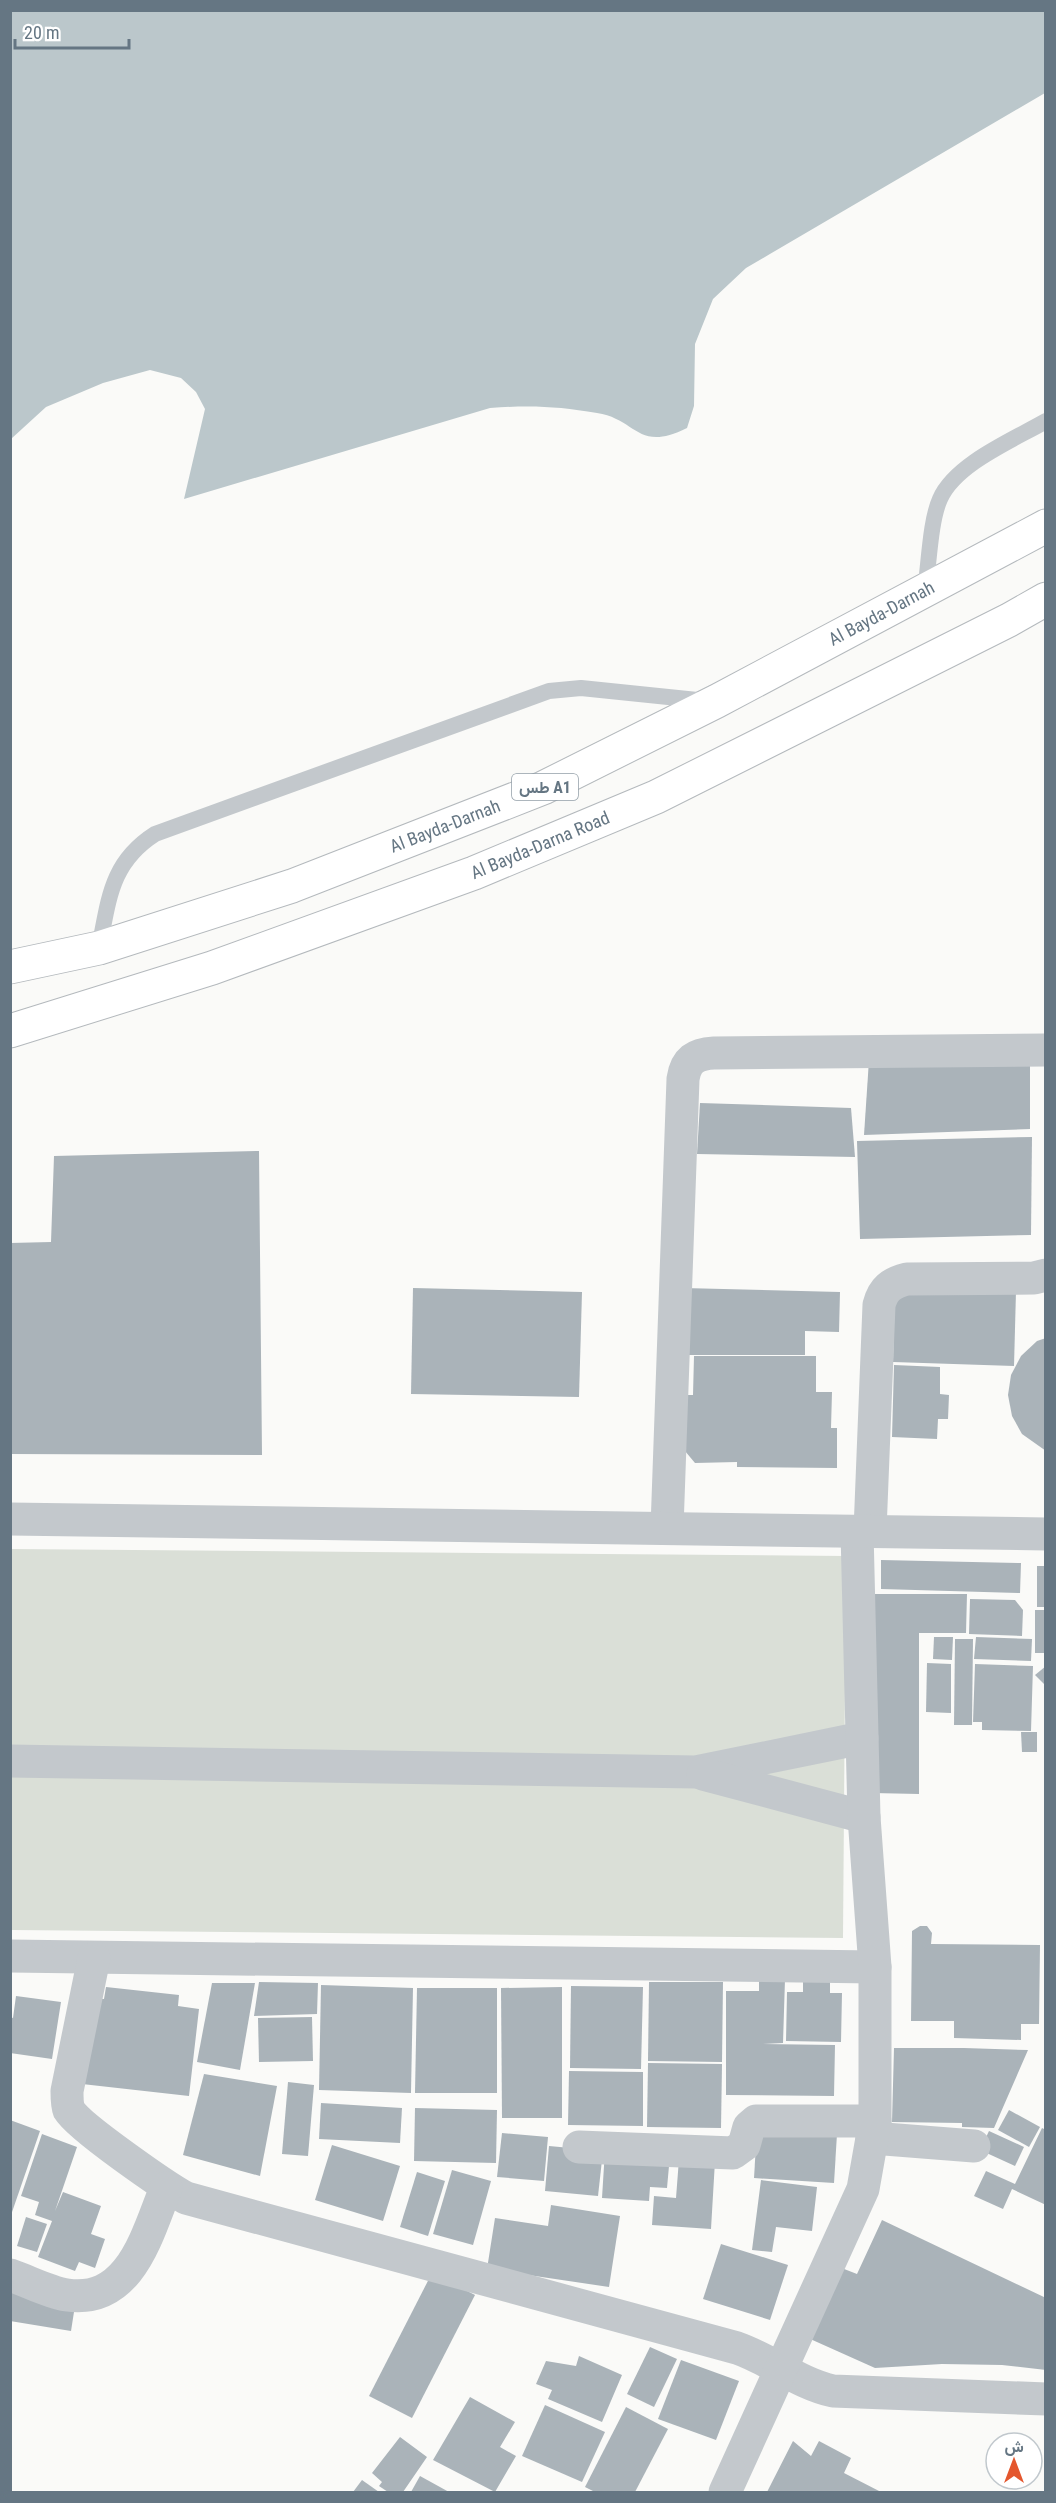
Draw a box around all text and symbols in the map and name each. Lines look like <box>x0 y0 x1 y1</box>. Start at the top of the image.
scale bar <box>15 12 129 50</box>
text: 20 m <box>24 22 59 43</box>
street label: Al Bayda-Darnah <box>825 576 938 650</box>
road number: طس A1 <box>512 774 578 800</box>
street label: Al Bayda-Darnah <box>387 795 503 857</box>
street label: Al Bayda-Darna Road <box>467 807 613 883</box>
north arrow <box>984 2431 1044 2491</box>
text: ش <box>1004 2437 1024 2456</box>

